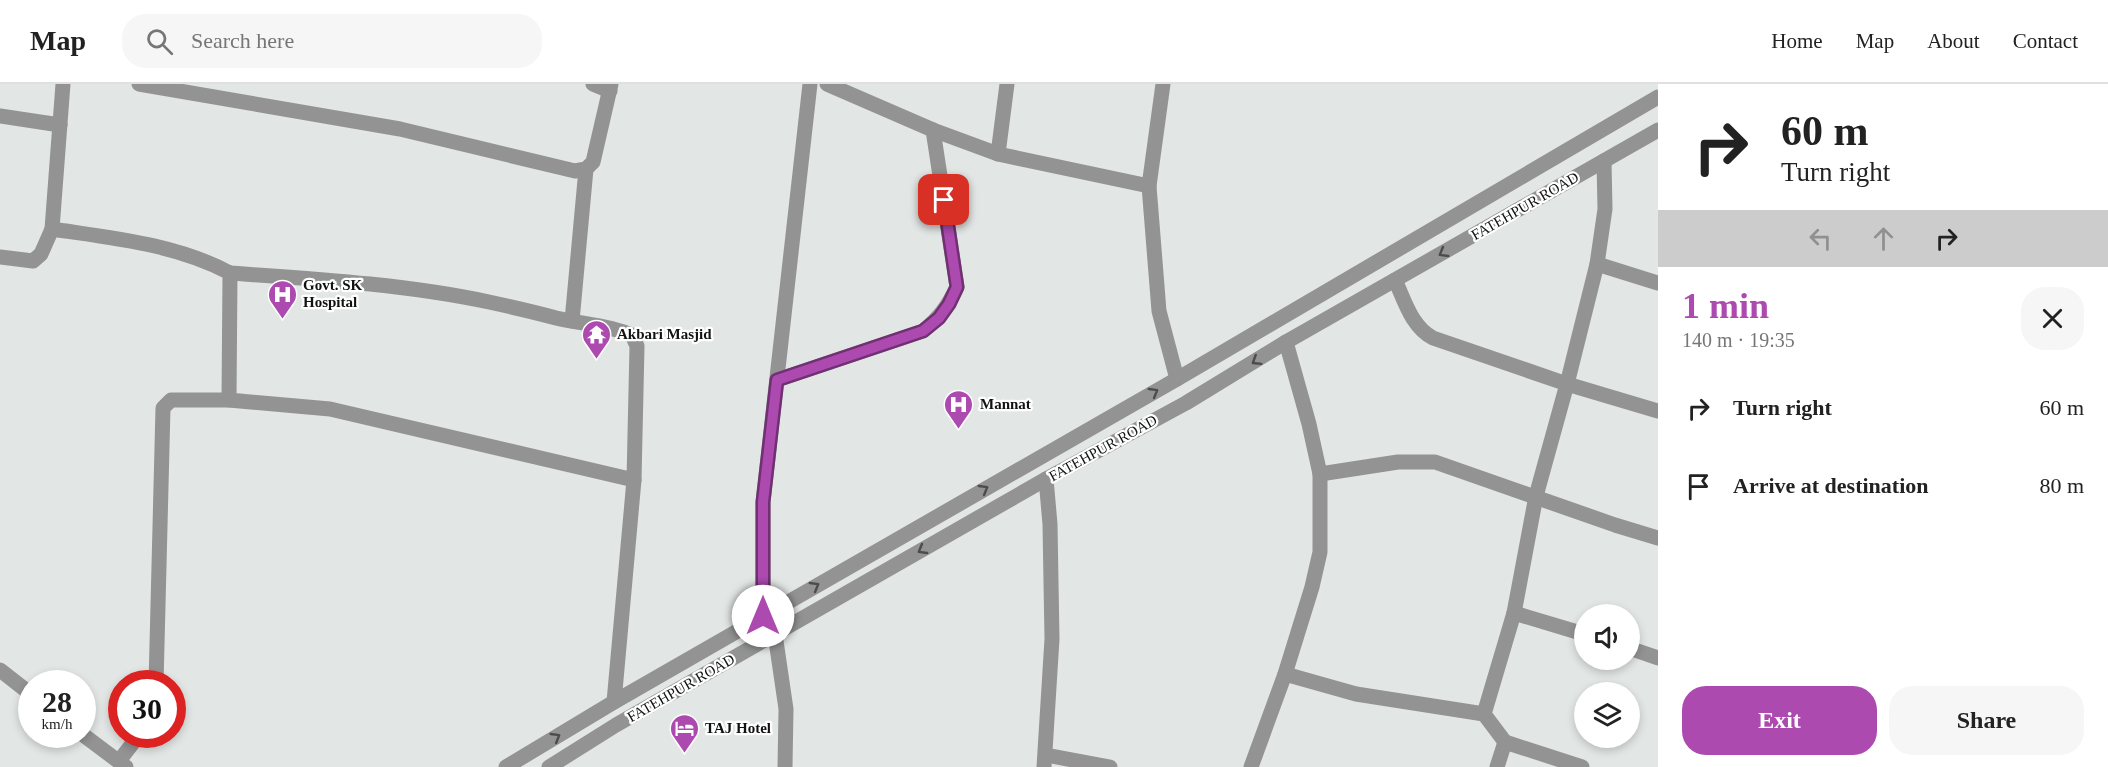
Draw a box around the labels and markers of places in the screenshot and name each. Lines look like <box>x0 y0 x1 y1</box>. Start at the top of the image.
pin <box>918 174 969 225</box>
place label: Govt. SK Hospital <box>303 277 363 310</box>
hospital icon: Govt. SK Hospital <box>266 278 298 320</box>
temple icon: Akbari Masjid <box>580 318 612 360</box>
place label: Akbari Masjid <box>617 326 712 342</box>
hospital icon: Mannat <box>943 388 975 430</box>
place label: Mannat <box>980 396 1031 412</box>
hotel icon: TAJ Hotel <box>668 712 700 754</box>
place label: TAJ Hotel <box>705 720 771 736</box>

